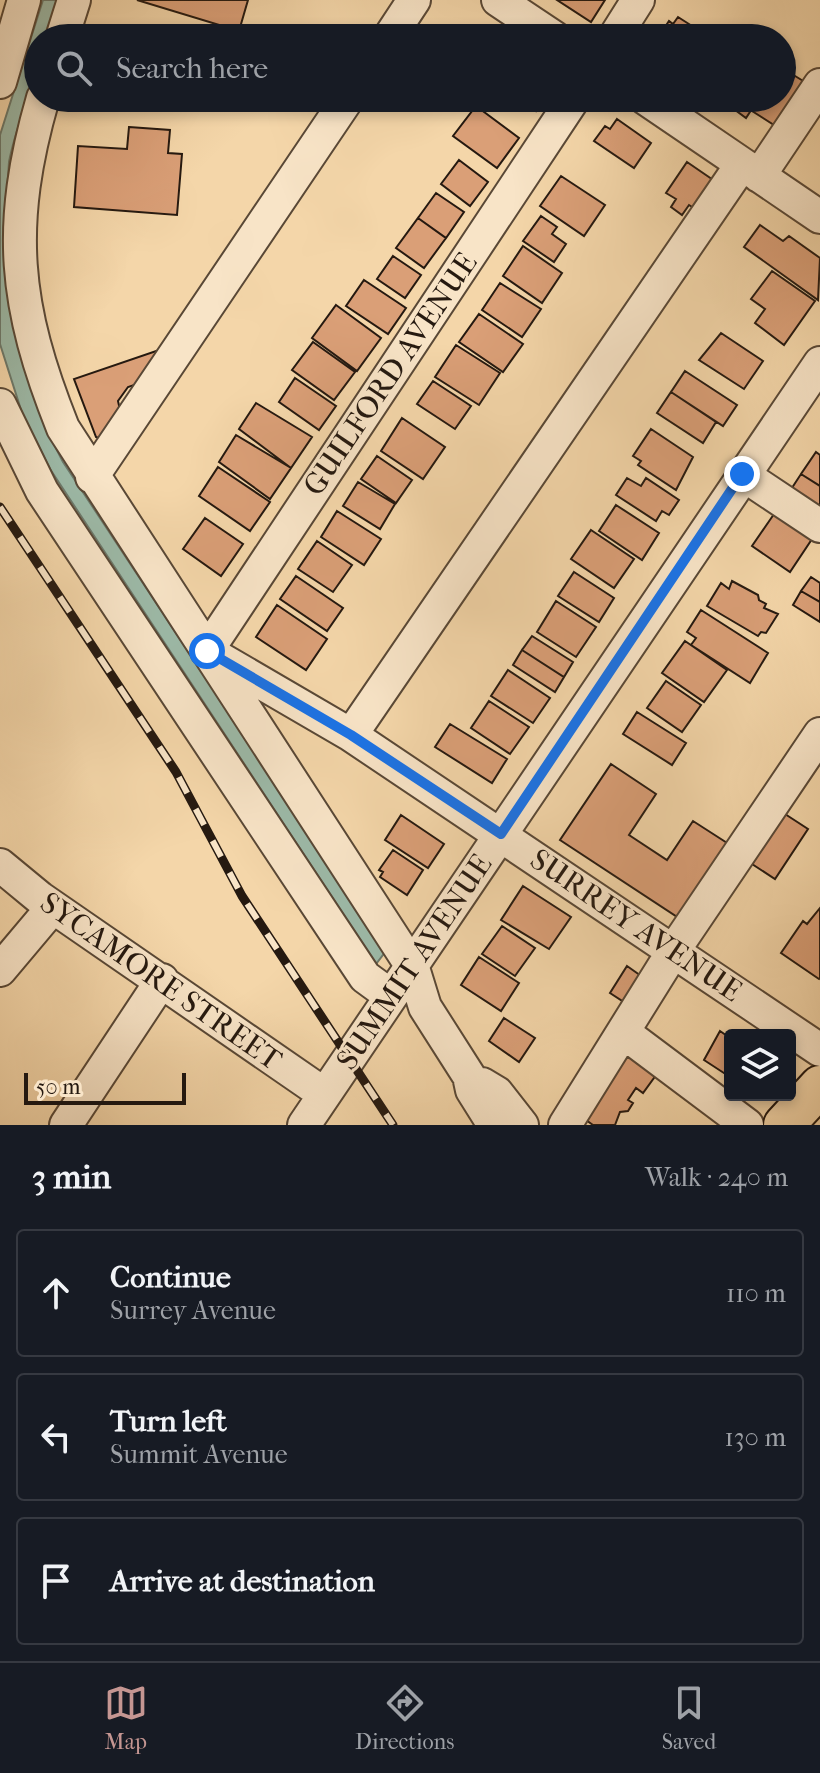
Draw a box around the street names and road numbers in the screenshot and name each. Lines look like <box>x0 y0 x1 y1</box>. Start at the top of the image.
street label: GUILFORD AVENUE <box>296 246 485 502</box>
street label: SURREY AVENUE <box>523 842 748 1009</box>
street label: SUMMIT AVENUE <box>329 848 499 1077</box>
street label: SYCAMORE STREET <box>33 885 289 1078</box>

